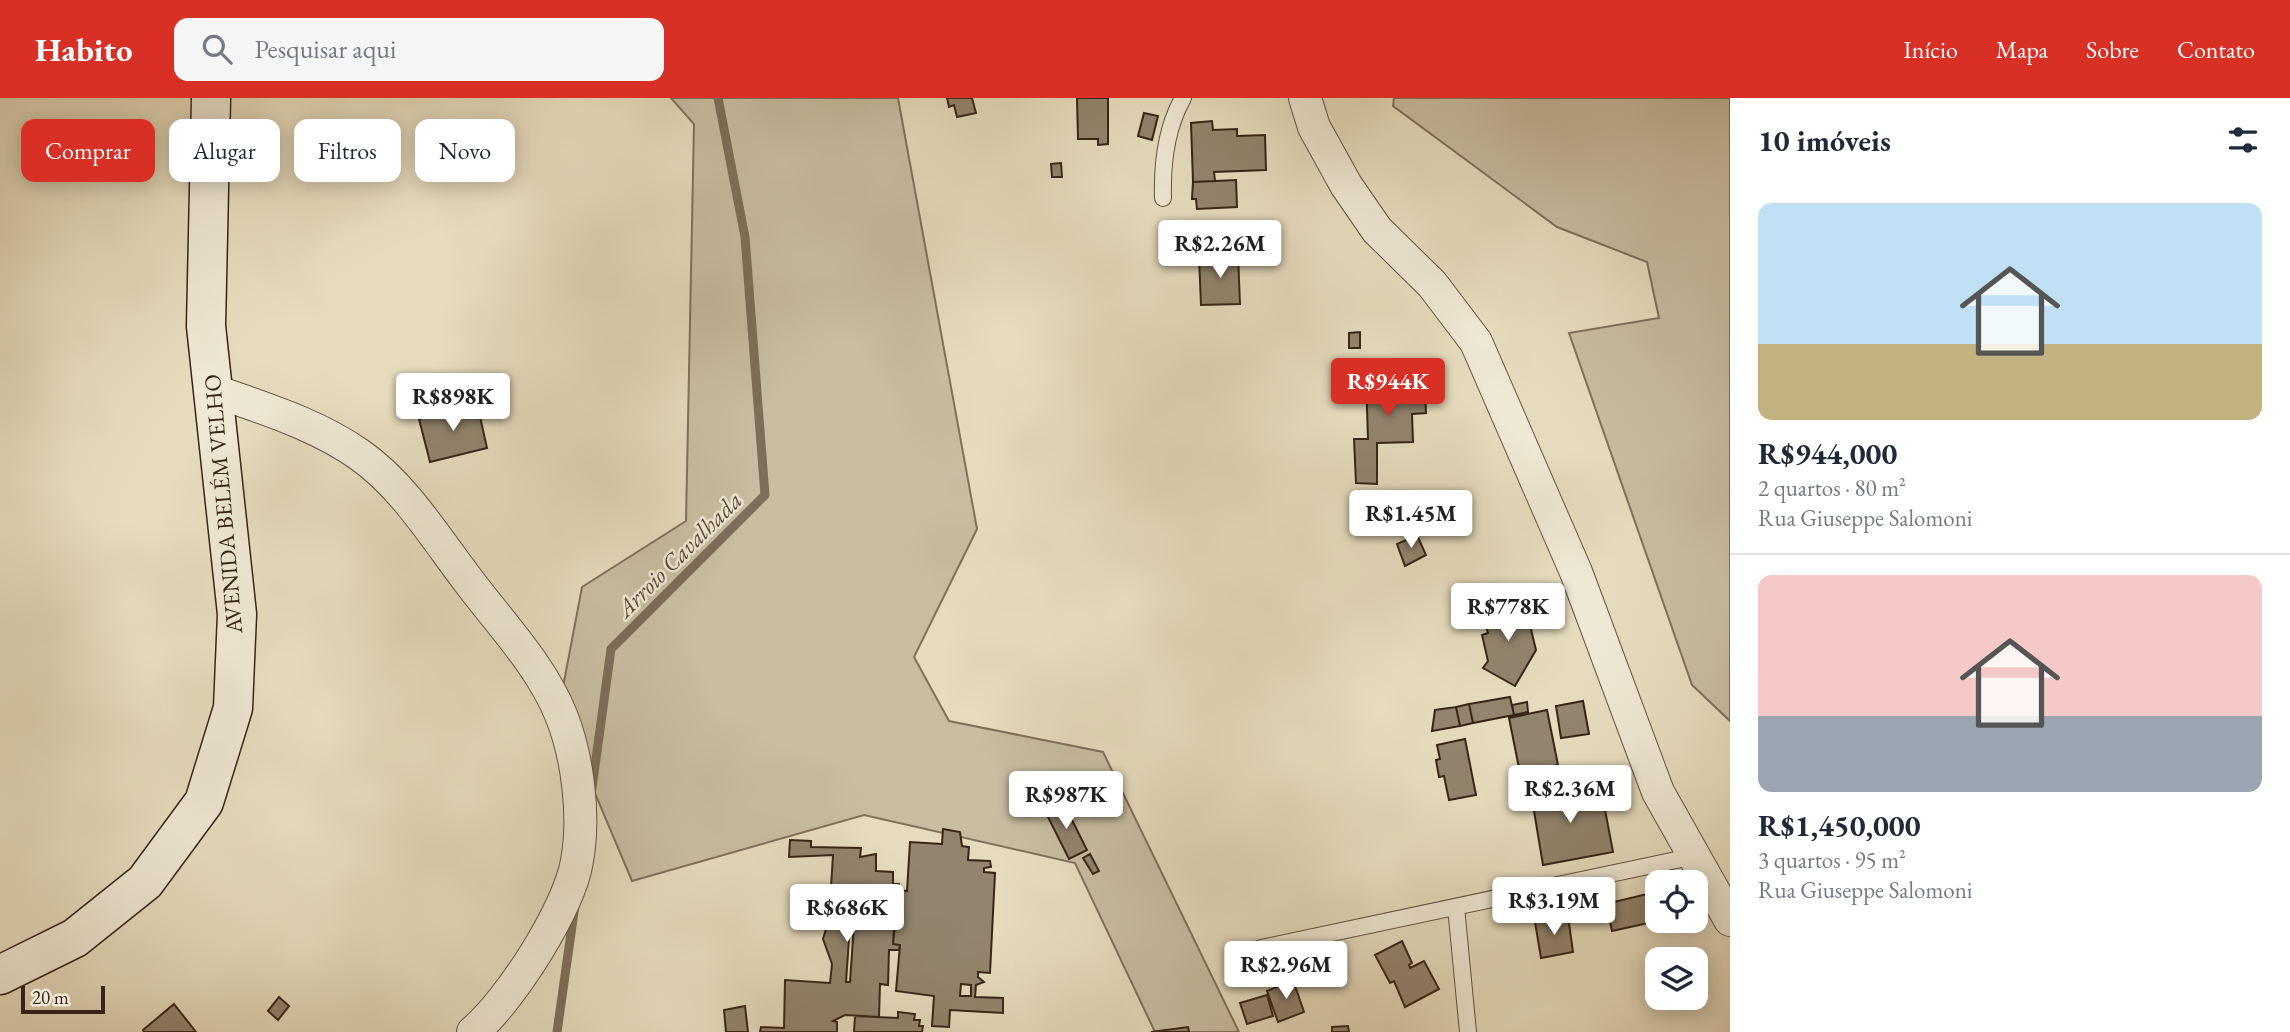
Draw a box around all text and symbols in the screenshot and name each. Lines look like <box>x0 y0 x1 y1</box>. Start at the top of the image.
search box <box>174 18 664 81</box>
text: Habito <box>35 28 132 71</box>
icon: search <box>198 30 236 68</box>
text: Pesquisar aqui <box>254 32 396 66</box>
text: Início <box>1904 34 1958 65</box>
text: Mapa <box>1996 34 2048 65</box>
text: Sobre <box>2086 34 2139 65</box>
text: Contato <box>2177 34 2255 65</box>
chip: Comprar <box>21 119 155 182</box>
chip: Alugar <box>169 119 280 182</box>
chip: Filtros <box>294 119 401 182</box>
chip: Novo <box>415 119 515 182</box>
text: 10 imóveis <box>1758 121 1891 160</box>
icon: filters <box>2224 121 2262 159</box>
pin: R$2.26M <box>1155 220 1285 280</box>
text: R$2.26M <box>1174 228 1266 258</box>
icon: home <box>1947 248 2073 374</box>
pin: R$944K <box>1331 358 1445 418</box>
text: R$944K <box>1347 366 1429 396</box>
street label: AVENIDA BELÉM VELHO <box>197 373 249 636</box>
pin: R$898K <box>396 374 510 433</box>
text: R$898K <box>412 381 494 411</box>
text: R$944,000 <box>1758 434 1897 473</box>
text: 2 quartos · 80 m² <box>1758 473 1906 503</box>
water label: Arroio Cavalhada <box>608 485 748 625</box>
pin: R$1.45M <box>1346 490 1476 550</box>
text: R$1.45M <box>1365 498 1457 528</box>
text: Rua Giuseppe Salomoni <box>1758 503 1973 533</box>
pin: R$778K <box>1451 584 1565 643</box>
text: R$778K <box>1467 591 1549 621</box>
icon: home <box>1947 620 2073 746</box>
pin: R$2.36M <box>1505 766 1635 825</box>
pin: R$987K <box>1009 772 1123 831</box>
text: R$2.36M <box>1524 773 1616 803</box>
text: R$987K <box>1025 779 1107 809</box>
text: R$1,450,000 <box>1758 806 1921 845</box>
text: 3 quartos · 95 m² <box>1758 845 1906 875</box>
map controls <box>1645 870 1708 1010</box>
button: locate <box>1645 870 1708 933</box>
text: Rua Giuseppe Salomoni <box>1758 875 1973 905</box>
pin: R$3.19M <box>1489 878 1619 937</box>
pin: R$686K <box>790 884 904 944</box>
text: R$3.19M <box>1508 885 1600 915</box>
text: R$686K <box>806 892 888 922</box>
pin: R$2.96M <box>1221 942 1351 1001</box>
button: layers <box>1645 947 1708 1010</box>
text: R$2.96M <box>1240 949 1332 979</box>
scale bar <box>21 983 105 1015</box>
text: 20 m <box>32 985 69 1010</box>

